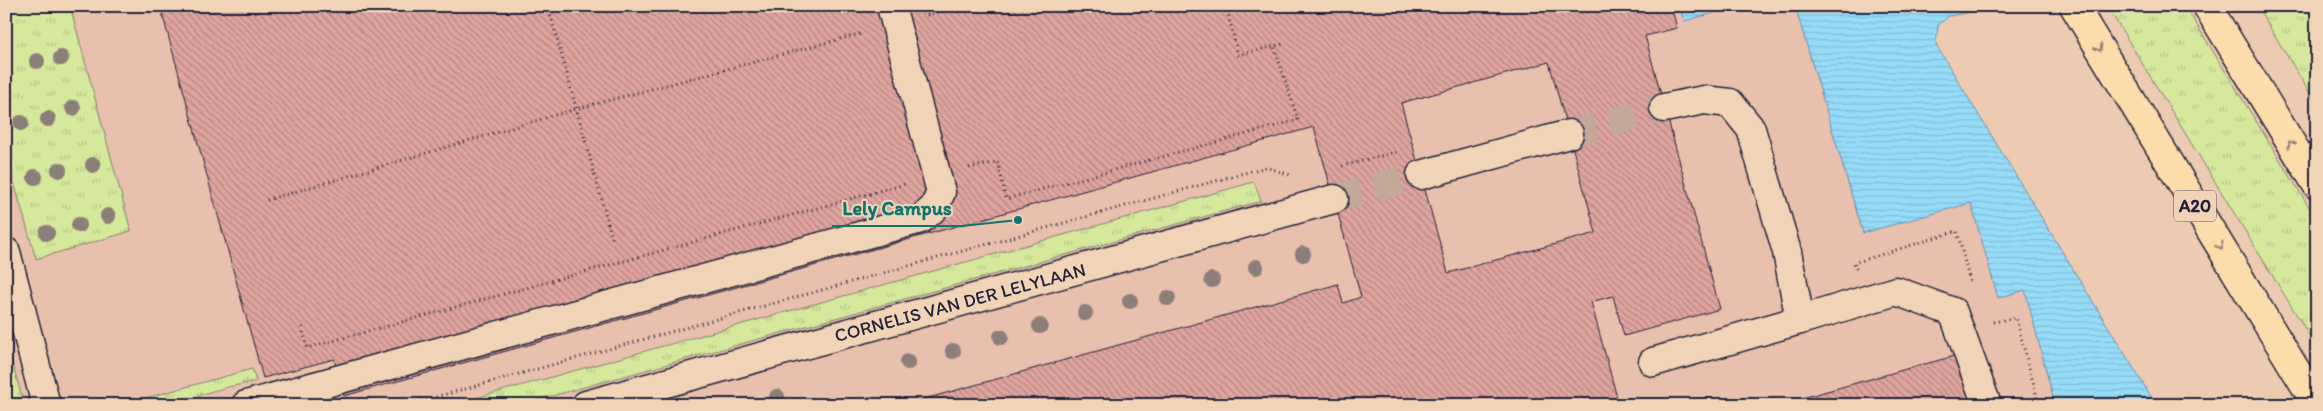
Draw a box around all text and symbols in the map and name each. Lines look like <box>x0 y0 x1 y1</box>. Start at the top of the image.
one-way arrow <box>2093 42 2102 51</box>
one-way arrow <box>2288 140 2298 149</box>
road number: A20 <box>2174 190 2216 222</box>
callout: Lely Campus <box>832 191 962 226</box>
text: Lely Campus <box>842 196 952 221</box>
one-way arrow <box>2214 241 2223 250</box>
street label: CORNELIS VAN DER LELYLAAN <box>832 258 1088 347</box>

